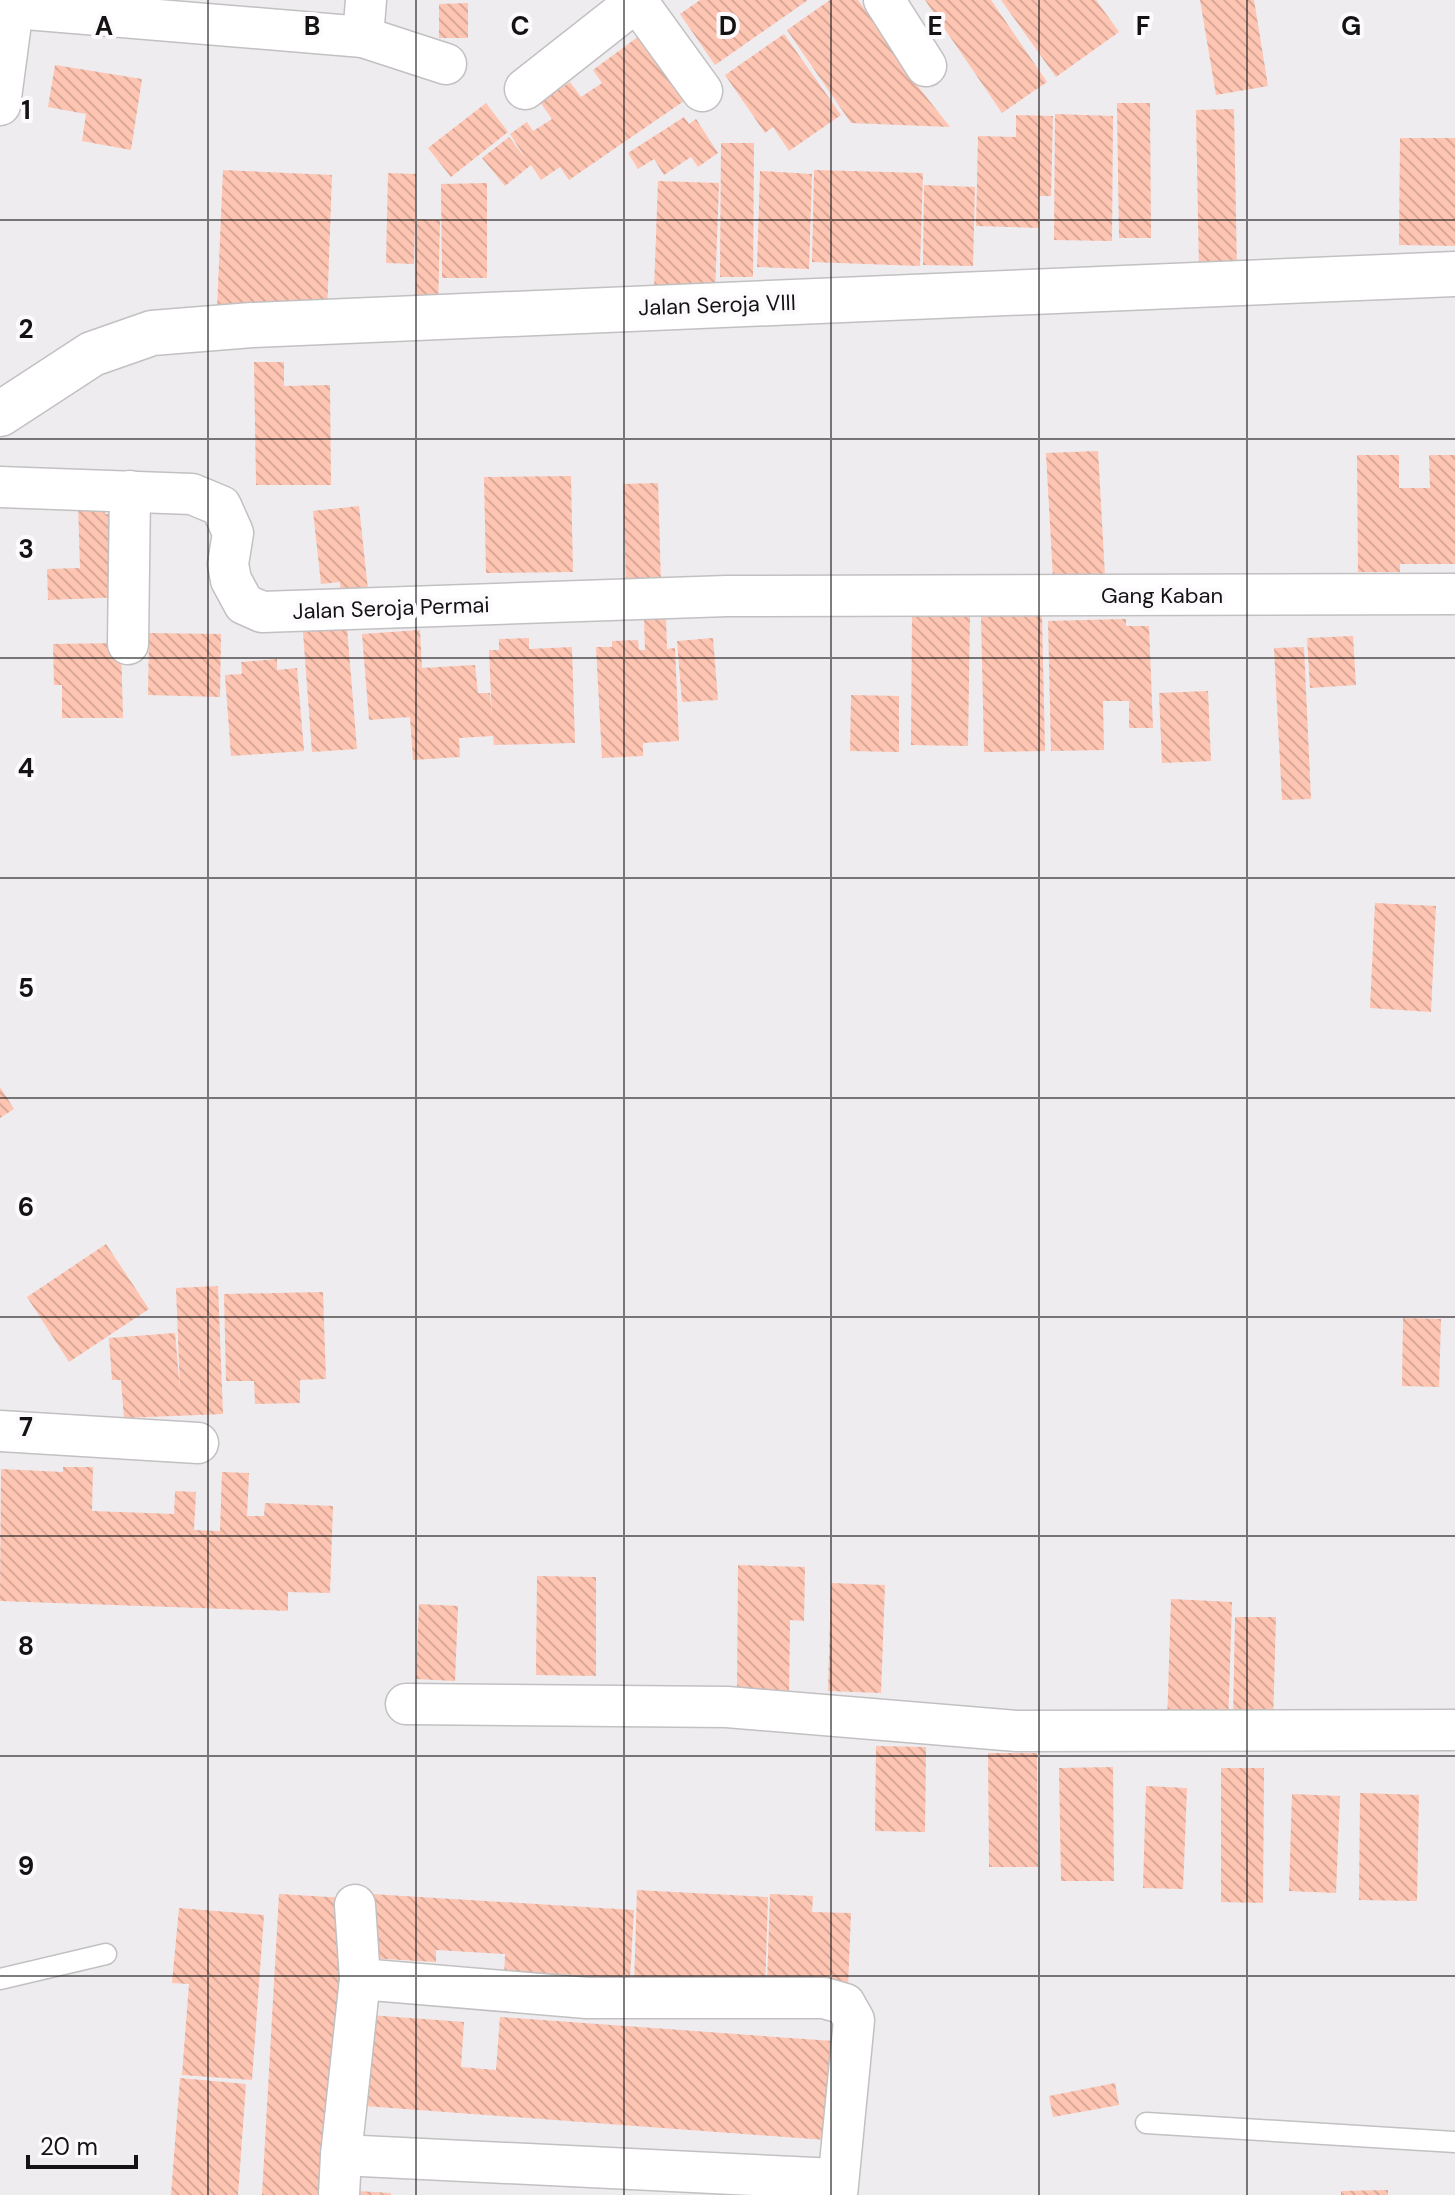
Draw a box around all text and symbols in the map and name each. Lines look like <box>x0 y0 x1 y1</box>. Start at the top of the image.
text: A <box>95 9 113 43</box>
text: B <box>304 9 320 43</box>
text: C <box>510 9 530 43</box>
text: D <box>719 9 737 43</box>
text: E <box>927 9 943 43</box>
text: F <box>1136 9 1150 43</box>
text: G <box>1341 9 1361 43</box>
text: 1 <box>21 93 31 127</box>
street label: Jalan Seroja VIII <box>638 288 796 322</box>
text: 2 <box>18 312 34 346</box>
text: 3 <box>18 532 34 566</box>
street label: Gang Kaban <box>1101 581 1223 610</box>
street label: Jalan Seroja Permai <box>292 590 490 626</box>
text: 4 <box>18 751 34 785</box>
text: 5 <box>18 971 34 1005</box>
text: 6 <box>18 1190 34 1224</box>
text: 7 <box>19 1410 33 1444</box>
text: 8 <box>18 1629 34 1663</box>
text: 9 <box>18 1849 34 1883</box>
scale bar <box>28 2119 136 2169</box>
text: 20 m <box>40 2131 98 2162</box>

